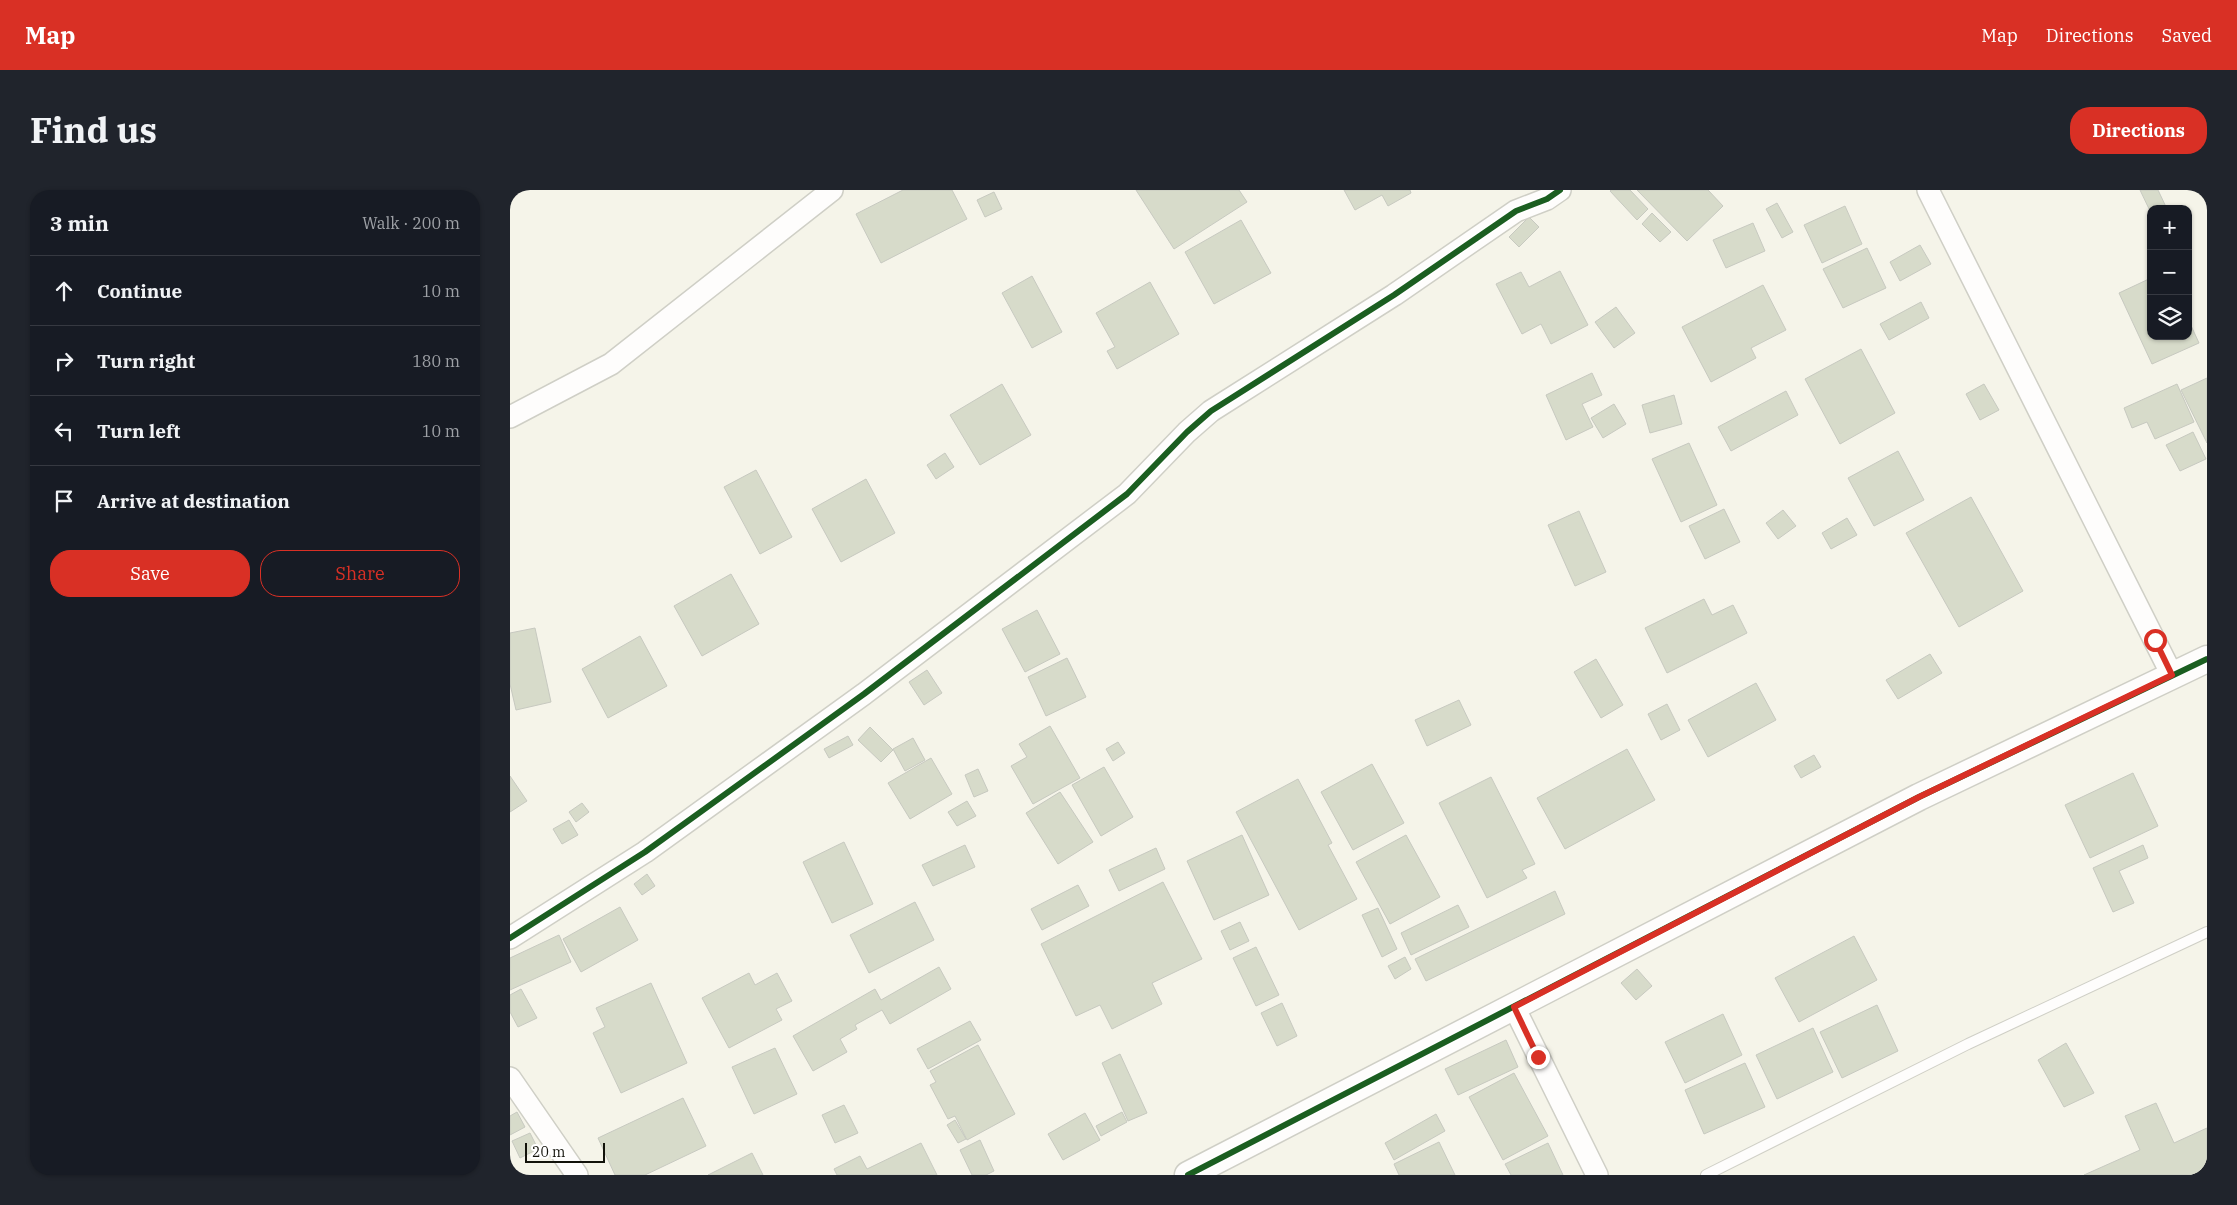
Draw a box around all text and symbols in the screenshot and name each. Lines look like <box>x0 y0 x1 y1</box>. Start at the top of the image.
text: Map <box>25 19 75 51</box>
text: Map <box>1981 24 2018 47</box>
text: Directions <box>2046 24 2134 47</box>
text: Saved <box>2162 24 2212 47</box>
text: Find us <box>30 107 157 153</box>
button: Directions <box>2070 107 2207 154</box>
map controls <box>2147 205 2192 340</box>
button: + <box>2147 205 2192 250</box>
text: 3 min <box>50 209 109 237</box>
text: Walk · 200 m <box>362 213 460 233</box>
button: − <box>2147 250 2192 295</box>
icon: ahead <box>50 277 78 305</box>
text: Continue <box>97 279 182 303</box>
text: 10 m <box>422 281 460 301</box>
button: layers <box>2147 295 2192 340</box>
icon: right <box>50 347 78 375</box>
text: Turn right <box>97 349 195 373</box>
text: 180 m <box>412 351 460 371</box>
icon: left <box>50 417 78 445</box>
text: Turn left <box>97 419 180 443</box>
text: 10 m <box>422 421 460 441</box>
icon: arrive <box>50 487 78 515</box>
text: Arrive at destination <box>97 489 290 513</box>
button: Save <box>50 550 250 597</box>
button: Share <box>260 550 460 597</box>
route start <box>2144 629 2167 652</box>
route end <box>1527 1046 1550 1069</box>
scale bar <box>525 1140 605 1163</box>
text: 20 m <box>532 1143 565 1161</box>

